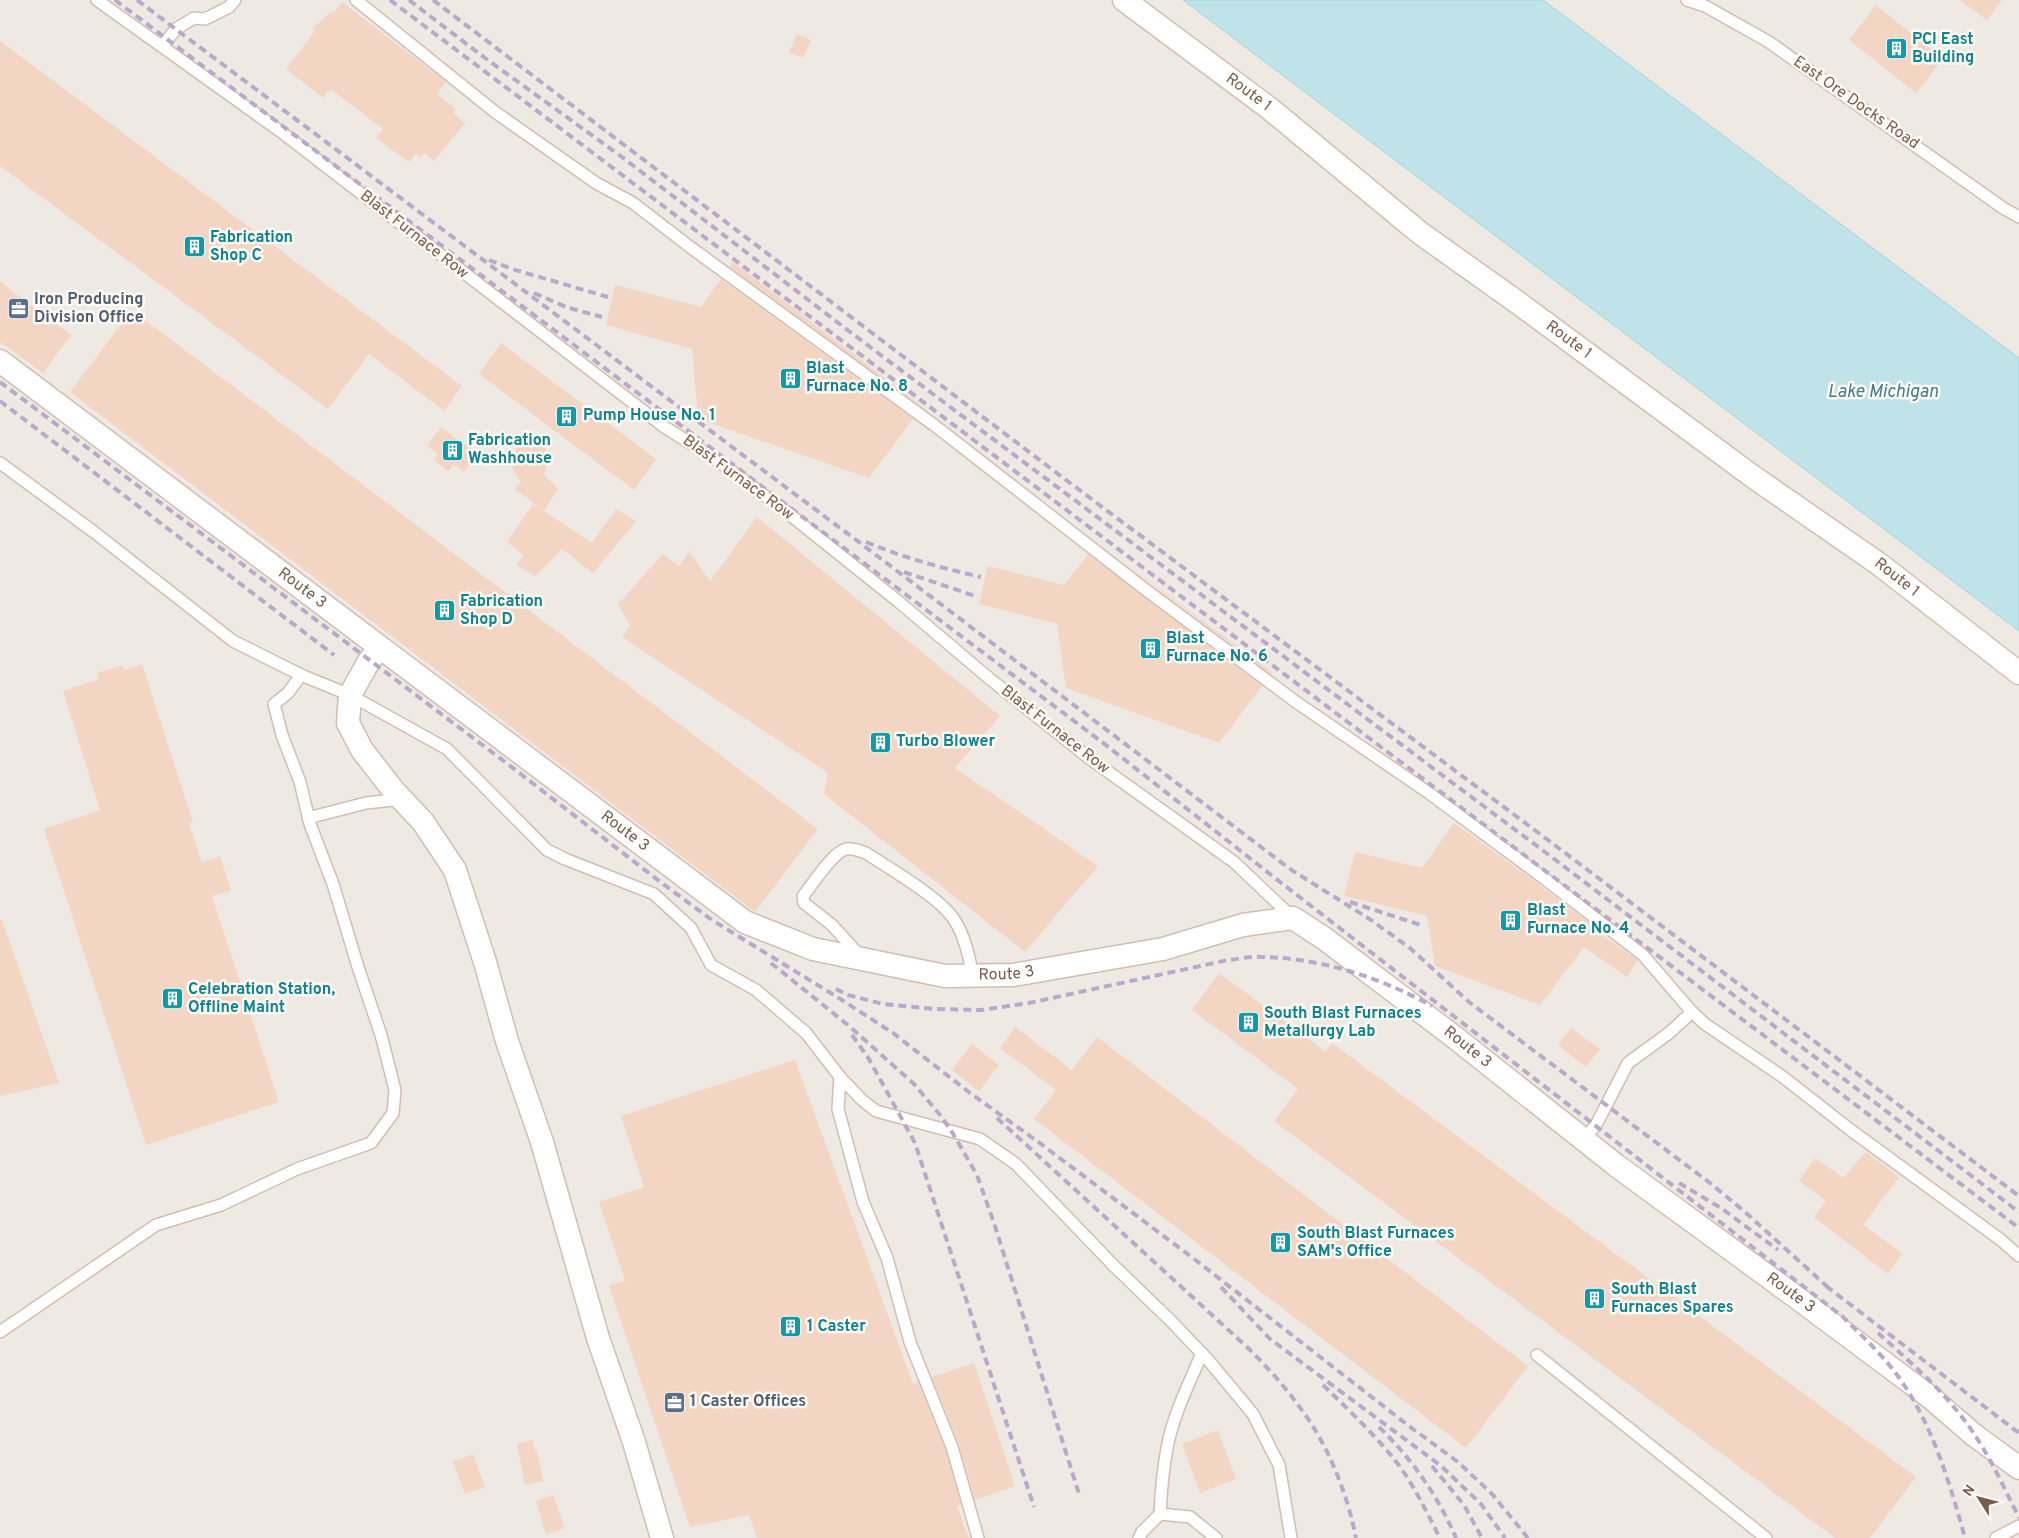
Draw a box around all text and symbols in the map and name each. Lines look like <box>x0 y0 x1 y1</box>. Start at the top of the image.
place label: PCI East Building <box>1912 30 1974 68</box>
building icon: PCI East Building <box>1884 37 1908 61</box>
street label: East Ore Docks Road <box>1789 52 1923 154</box>
street label: Route 1 <box>1221 69 1275 116</box>
street label: Blast Furnace Row <box>356 186 472 284</box>
place label: Fabrication Shop C <box>210 228 293 266</box>
building icon: Fabrication Shop C <box>182 235 206 259</box>
place label: Iron Producing Division Office <box>34 290 144 328</box>
office icon: Iron Producing Division Office <box>6 297 30 321</box>
street label: Route 1 <box>1542 317 1596 364</box>
place label: Blast Furnace No. 8 <box>806 359 908 397</box>
building icon: Blast Furnace No. 8 <box>778 366 802 390</box>
water label: Lake Michigan <box>1828 381 1939 404</box>
building icon: Pump House No. 1 <box>555 404 579 428</box>
place label: Pump House No. 1 <box>583 406 716 426</box>
place label: Fabrication Washhouse <box>468 431 552 469</box>
street label: Blast Furnace Row <box>678 431 798 525</box>
building icon: Fabrication Washhouse <box>440 438 464 462</box>
street label: Route 1 <box>1870 554 1923 602</box>
street label: Route 3 <box>274 564 330 613</box>
place label: Fabrication Shop D <box>460 592 543 630</box>
building icon: Fabrication Shop D <box>432 599 456 623</box>
place label: Blast Furnace No. 6 <box>1166 629 1268 667</box>
building icon: Blast Furnace No. 6 <box>1138 636 1162 660</box>
street label: Blast Furnace Row <box>997 681 1113 779</box>
building icon: Turbo Blower <box>868 730 892 754</box>
place label: Turbo Blower <box>896 732 995 752</box>
street label: Route 3 <box>596 807 653 856</box>
place label: Blast Furnace No. 4 <box>1527 901 1629 939</box>
building icon: Blast Furnace No. 4 <box>1499 908 1523 932</box>
street label: Route 3 <box>978 961 1036 986</box>
place label: Celebration Station, Offline Maint <box>188 980 335 1018</box>
building icon: Celebration Station, Offline Maint <box>160 987 184 1011</box>
place label: South Blast Furnaces Metallurgy Lab <box>1264 1004 1422 1042</box>
building icon: South Blast Furnaces Metallurgy Lab <box>1236 1011 1260 1035</box>
street label: Route 3 <box>1439 1022 1496 1073</box>
place label: South Blast Furnaces SAM's Office <box>1297 1224 1455 1262</box>
building icon: South Blast Furnaces SAM's Office <box>1269 1231 1293 1255</box>
street label: Route 3 <box>1762 1268 1819 1318</box>
place label: South Blast Furnaces Spares <box>1611 1280 1734 1318</box>
building icon: South Blast Furnaces Spares <box>1583 1287 1607 1311</box>
building icon: 1 Caster <box>779 1315 803 1339</box>
place label: 1 Caster <box>807 1317 866 1337</box>
office icon: 1 Caster Offices <box>662 1390 686 1414</box>
place label: 1 Caster Offices <box>690 1392 806 1412</box>
north arrow <box>1954 1473 2004 1523</box>
text: N <box>1960 1482 1980 1500</box>

